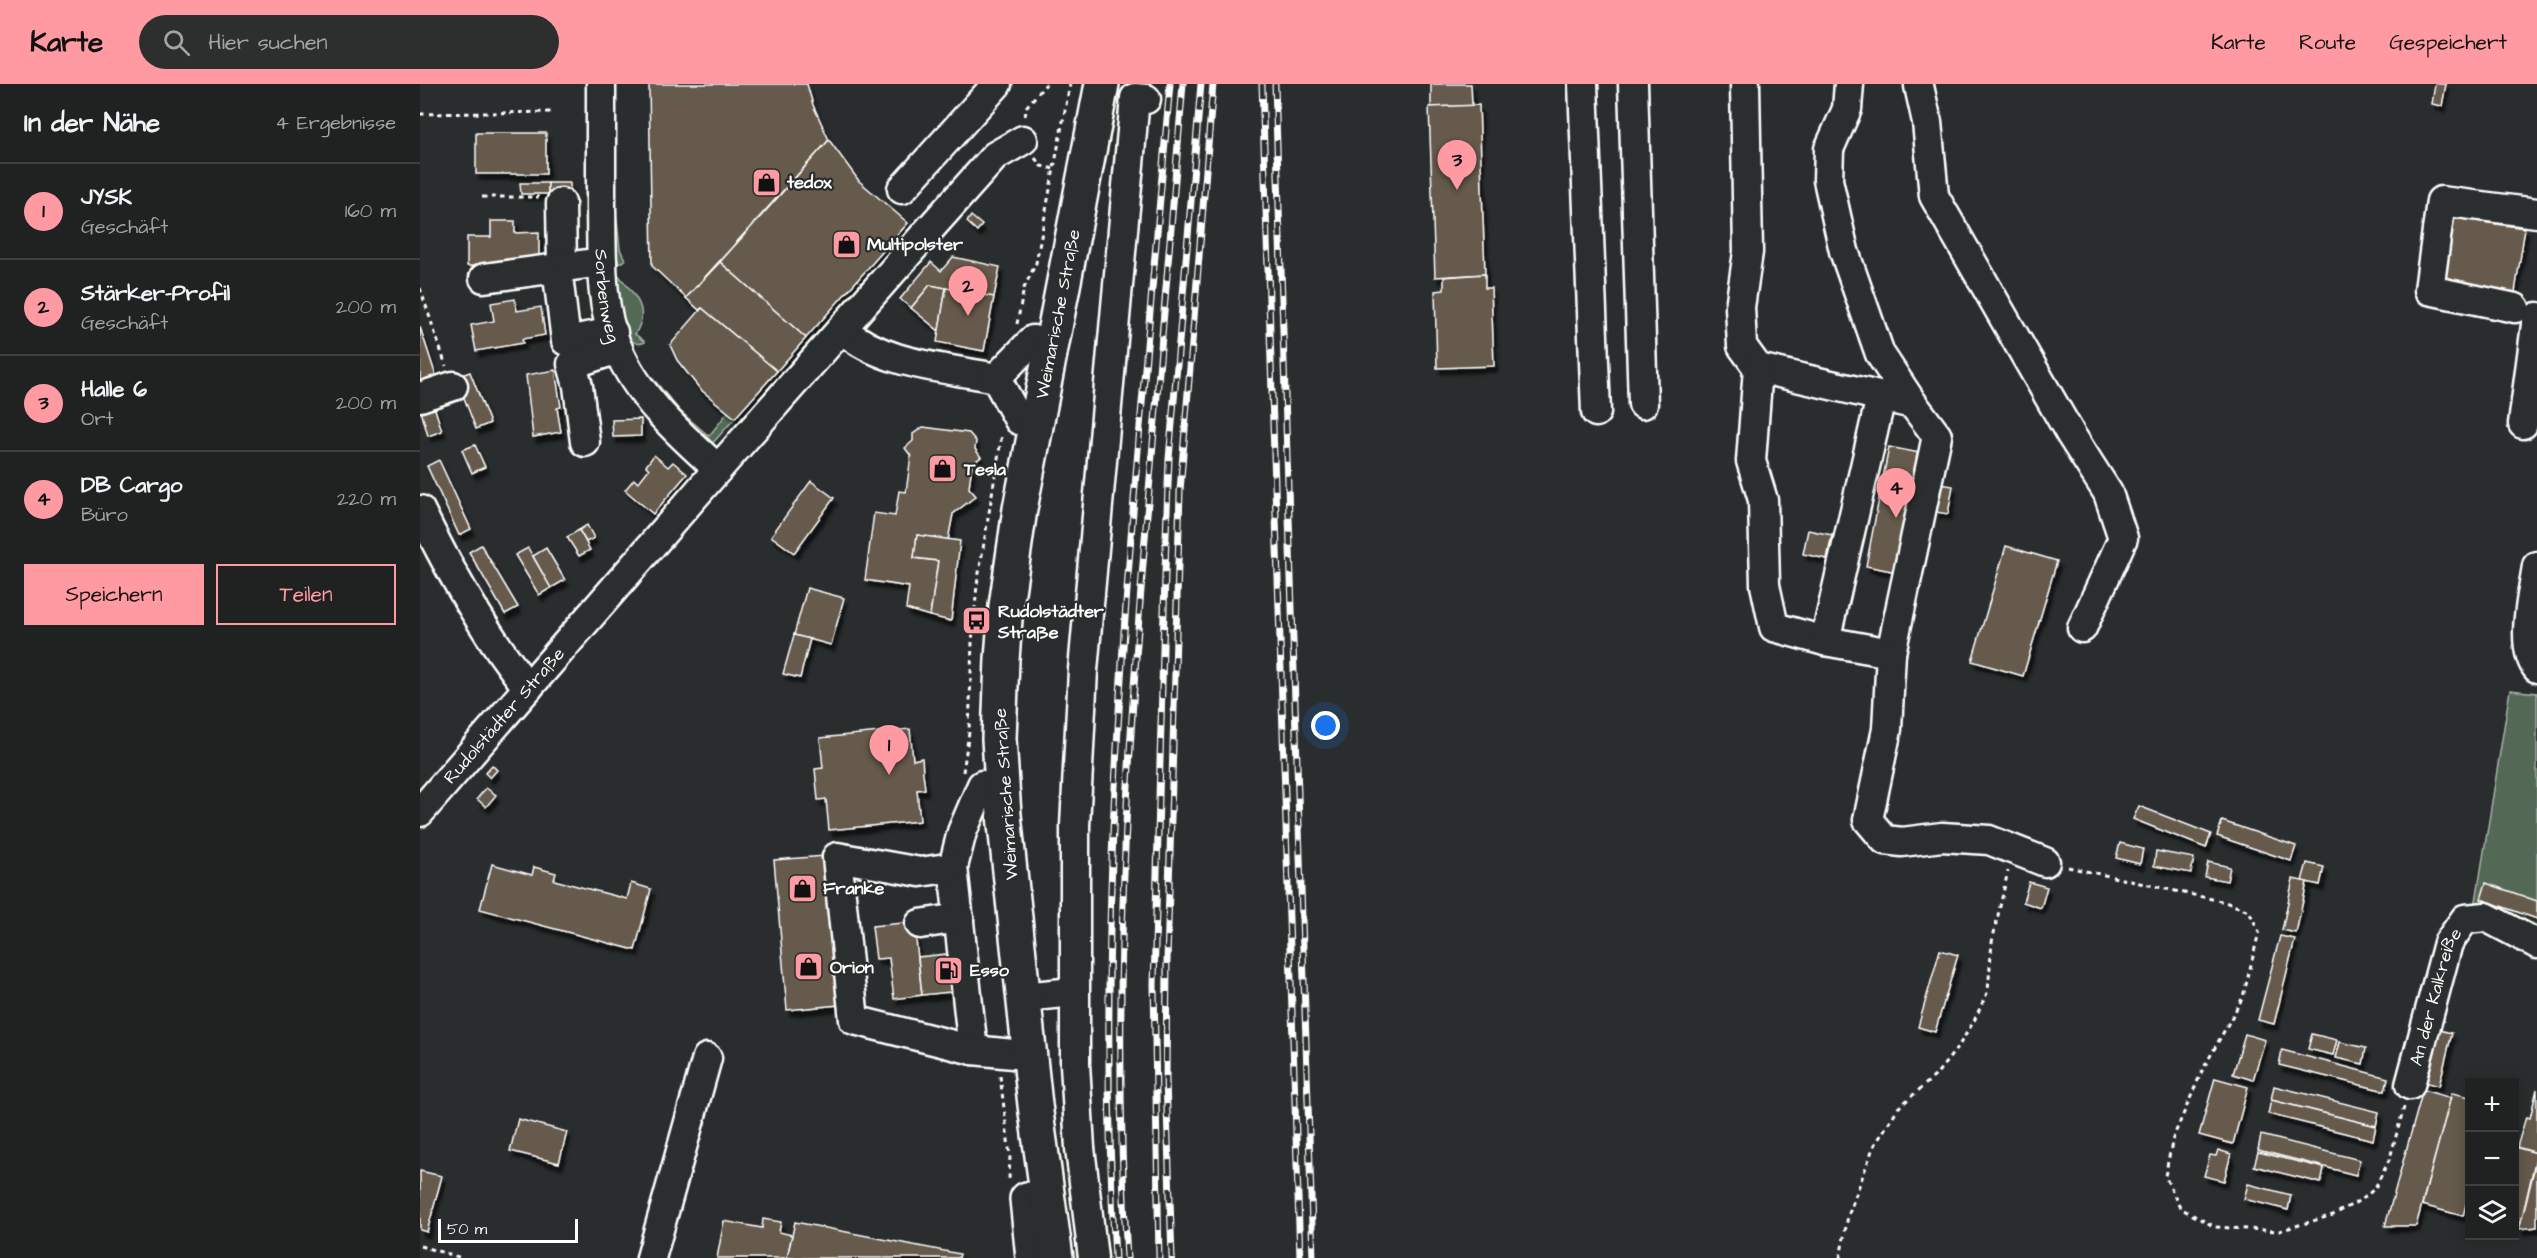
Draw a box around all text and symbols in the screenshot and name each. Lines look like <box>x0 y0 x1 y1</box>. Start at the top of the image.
search box <box>139 15 559 69</box>
text: Karte <box>30 23 103 62</box>
icon: search <box>160 26 193 59</box>
text: Hier suchen <box>208 27 328 58</box>
text: Karte <box>2211 28 2266 57</box>
text: Route <box>2299 28 2356 57</box>
text: Gespeichert <box>2389 28 2507 57</box>
text: In der Nähe <box>24 105 160 141</box>
text: 4 Ergebnisse <box>275 109 396 137</box>
pin: 3 <box>1438 141 1476 190</box>
shop icon: tedox <box>750 166 782 198</box>
place label: tedox <box>786 170 832 195</box>
text: JYSK <box>81 182 132 213</box>
text: 1 <box>42 197 45 225</box>
text: 160 m <box>345 197 396 225</box>
text: Geschäft <box>81 213 168 241</box>
street label: Weimarische Straße <box>1029 227 1086 401</box>
shop icon: Multipolster <box>830 228 862 260</box>
place label: Multipolster <box>867 232 963 257</box>
street label: Sorbenweg <box>589 249 627 346</box>
pin: 2 <box>948 266 988 316</box>
text: Stärker-Profil <box>81 278 230 309</box>
text: 2 <box>38 293 49 321</box>
text: 200 m <box>336 293 396 321</box>
text: Geschäft <box>81 309 168 337</box>
text: Halle 6 <box>81 374 147 405</box>
text: 3 <box>38 389 49 417</box>
text: 200 m <box>336 389 396 417</box>
text: Ort <box>81 405 114 433</box>
shop icon: Tesla <box>927 453 959 485</box>
place label: Tesla <box>963 457 1007 482</box>
pin: 4 <box>1876 468 1916 518</box>
text: DB Cargo <box>81 470 182 501</box>
text: 4 <box>37 485 50 513</box>
text: 220 m <box>337 485 396 513</box>
text: Büro <box>81 501 128 529</box>
button: Speichern <box>24 564 204 625</box>
button: Teilen <box>216 564 396 625</box>
place label: Rudolstädter Straße <box>997 599 1104 645</box>
bus stop icon: Rudolstädter Straße <box>961 605 993 637</box>
street label: Rudolstädter Straße <box>438 641 570 789</box>
street label: Weimarische Straße <box>988 707 1024 881</box>
your location <box>1311 711 1340 740</box>
pin: 1 <box>870 726 908 775</box>
shop icon: Franke <box>786 872 818 904</box>
place label: Franke <box>823 876 885 901</box>
street label: An der Kalkreiße <box>2403 922 2468 1068</box>
shop icon: Orion <box>793 951 825 983</box>
fuel station icon: Esso <box>933 954 965 986</box>
place label: Orion <box>830 955 874 980</box>
place label: Esso <box>970 958 1010 983</box>
map controls <box>2465 1078 2519 1240</box>
button: + <box>2465 1078 2519 1132</box>
button: − <box>2465 1132 2519 1186</box>
button: layers <box>2465 1186 2519 1240</box>
scale bar <box>438 1216 578 1244</box>
text: 50 m <box>447 1218 487 1240</box>

